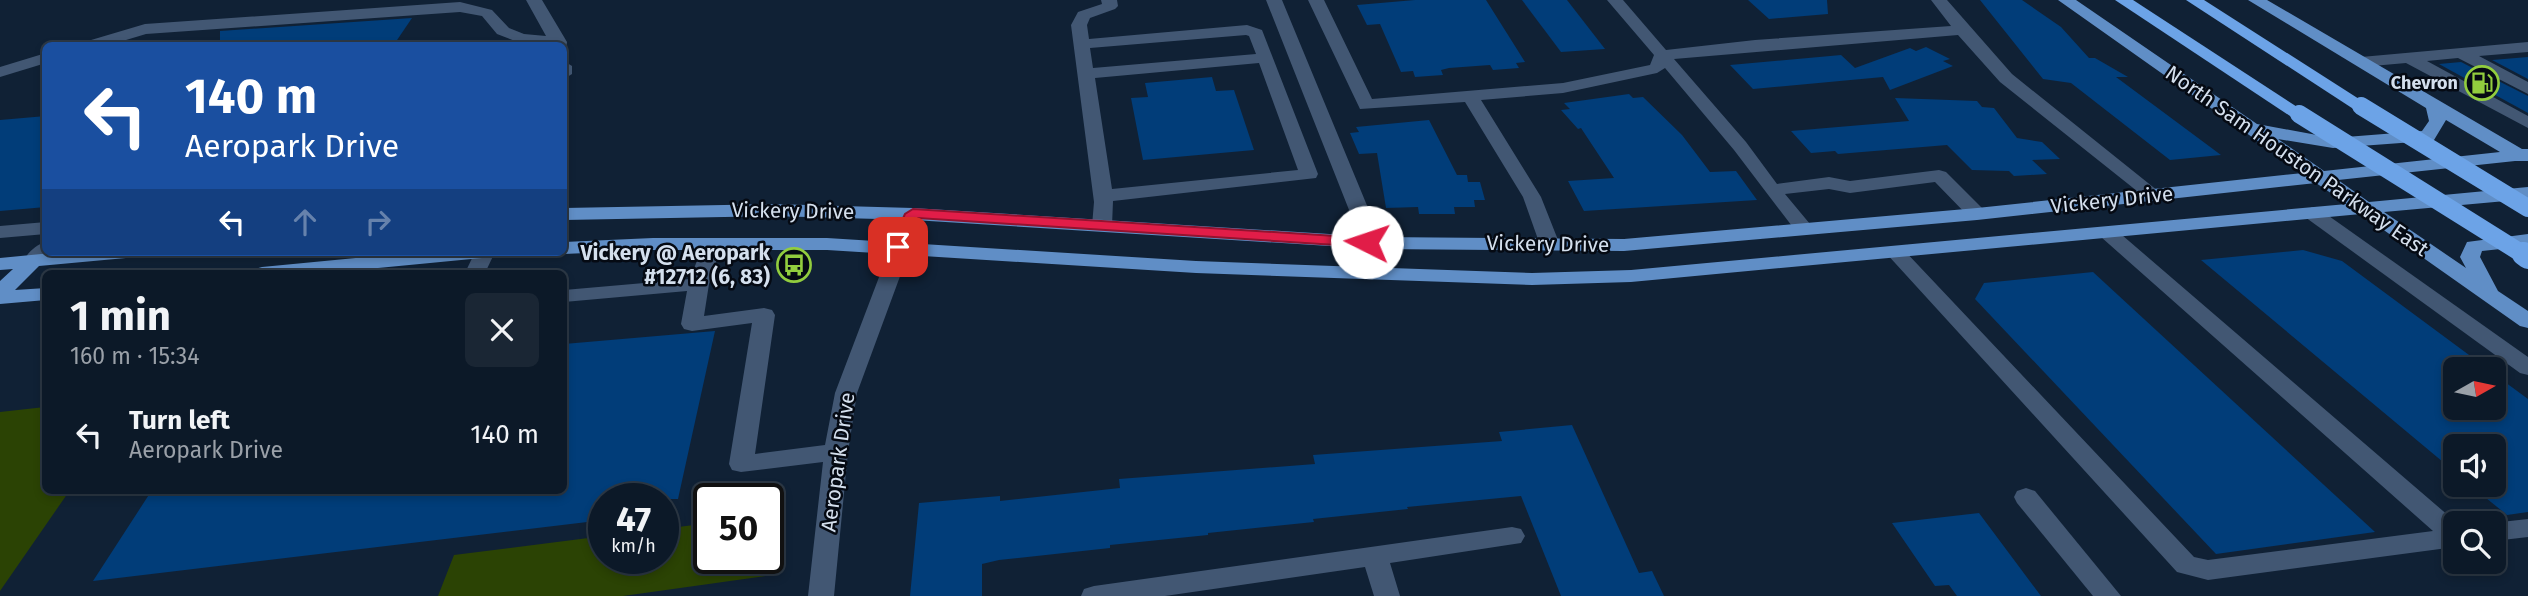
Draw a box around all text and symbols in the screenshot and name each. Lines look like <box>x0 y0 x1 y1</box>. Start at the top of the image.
street label: North Sam Houston Parkway East <box>2160 60 2434 262</box>
fuel station icon: Chevron <box>2463 64 2501 102</box>
text: 140 m <box>185 67 317 126</box>
icon: left <box>70 70 161 161</box>
place label: Chevron <box>2391 72 2458 94</box>
text: Aeropark Drive <box>185 127 399 165</box>
street label: Vickery Drive <box>2050 181 2174 219</box>
street label: Vickery Drive <box>731 197 855 225</box>
icon: left <box>213 203 251 241</box>
icon: ahead <box>286 203 324 241</box>
icon: right <box>359 203 397 241</box>
position arrow <box>1330 205 1404 279</box>
pin <box>868 217 928 277</box>
icon: arrive <box>879 228 917 266</box>
street label: Vickery Drive <box>1486 230 1610 258</box>
place label: Vickery @ Aeropark #12712 (6, 83) <box>580 240 770 290</box>
bus stop icon: Vickery @ Aeropark #12712 (6, 83) <box>775 246 813 284</box>
text: 1 min <box>70 291 171 341</box>
button: close <box>465 293 539 367</box>
text: 160 m · 15:34 <box>70 342 199 370</box>
north arrow <box>2443 357 2506 420</box>
map controls <box>2443 357 2506 574</box>
street label: Aeropark Drive <box>815 391 861 533</box>
text: Turn left <box>129 405 230 436</box>
icon: left <box>70 416 108 454</box>
text: 140 m <box>470 419 539 450</box>
button: sound <box>2443 434 2506 497</box>
text: Aeropark Drive <box>129 436 283 464</box>
speed limit sign: 50 <box>693 483 784 574</box>
text: 47 <box>616 498 651 540</box>
button: search <box>2443 511 2506 574</box>
text: km/h <box>611 535 656 557</box>

